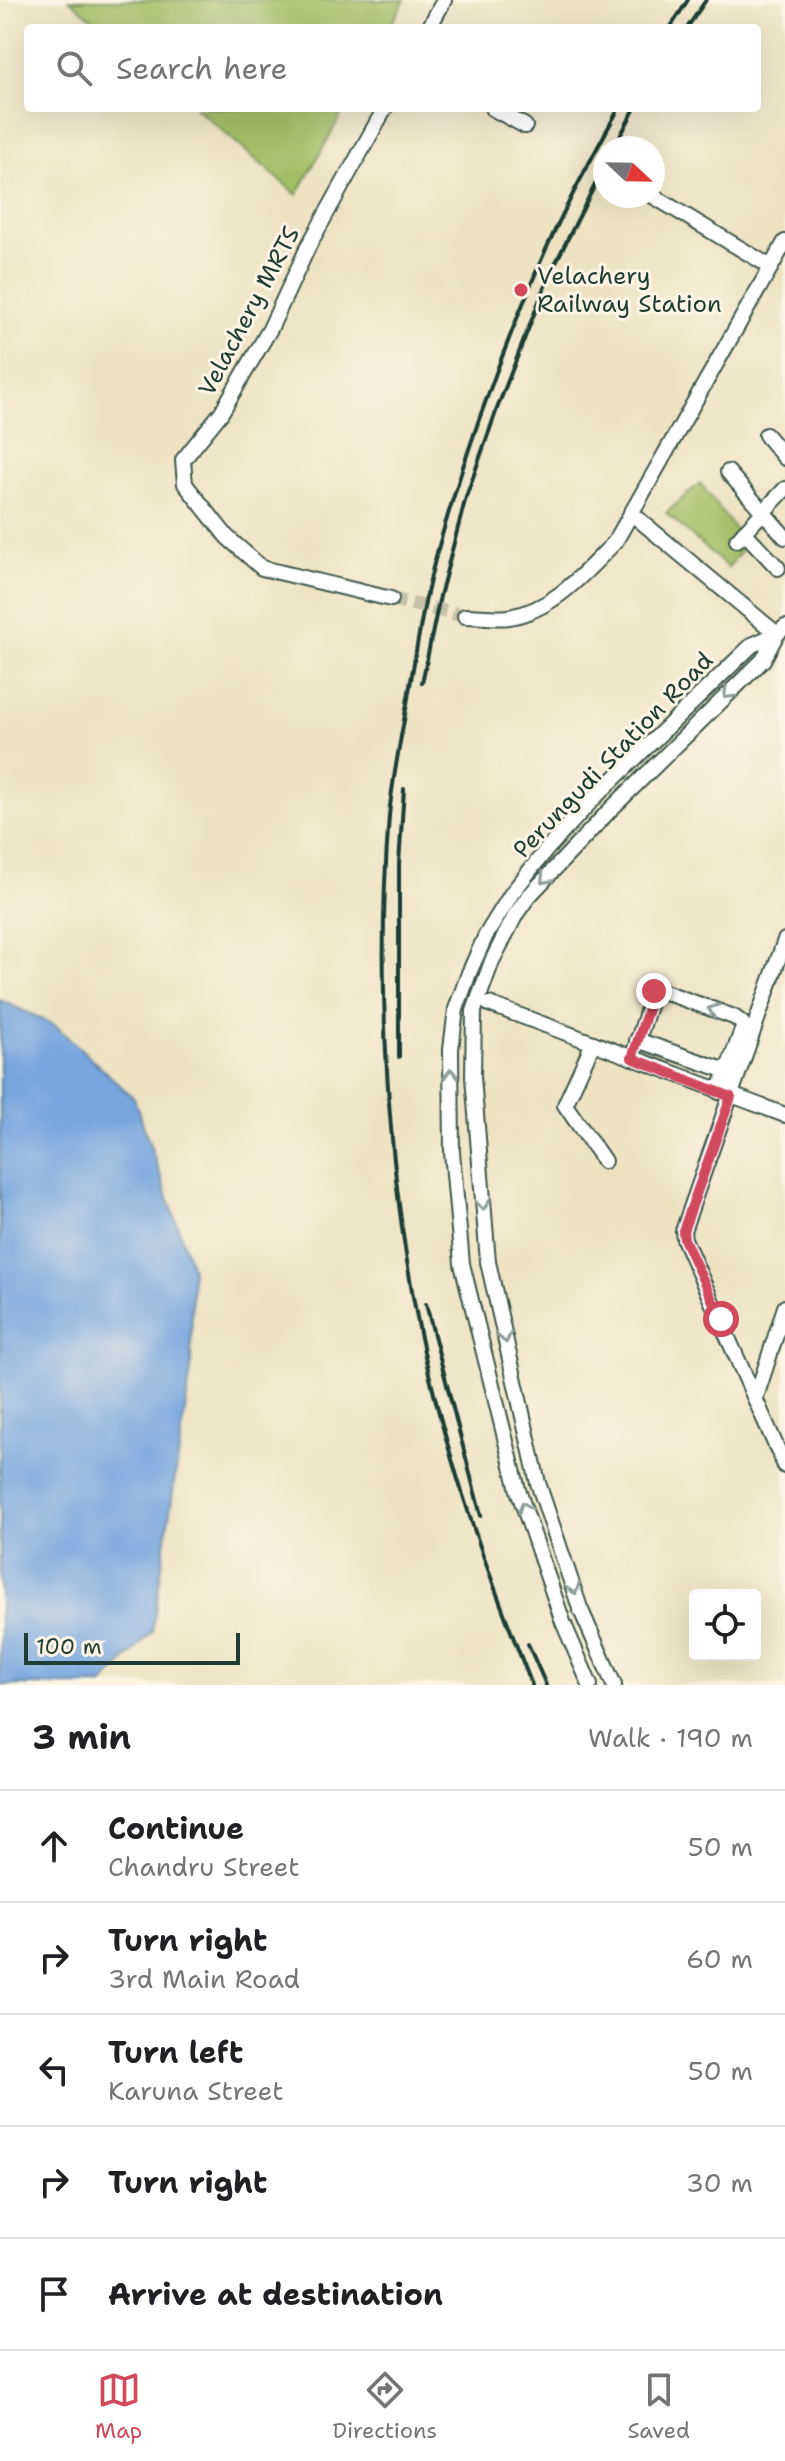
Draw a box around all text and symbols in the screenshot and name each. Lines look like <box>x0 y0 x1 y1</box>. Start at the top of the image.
search box <box>24 24 761 112</box>
icon: search <box>52 46 96 90</box>
text: Search here <box>116 48 287 89</box>
north arrow <box>593 136 665 208</box>
street label: Velachery MRTS <box>191 221 307 401</box>
place label: Velachery Railway Station <box>537 260 722 320</box>
marker: Velachery Railway Station <box>512 281 530 299</box>
street label: Perungudi Station Road <box>506 645 720 865</box>
one-way arrow <box>723 685 737 699</box>
one-way arrow <box>541 869 555 884</box>
route end <box>636 973 672 1009</box>
one-way arrow <box>707 1003 721 1019</box>
one-way arrow <box>442 1067 460 1080</box>
one-way arrow <box>474 1199 491 1212</box>
route start <box>703 1301 739 1337</box>
one-way arrow <box>495 1332 512 1345</box>
one-way arrow <box>517 1501 533 1515</box>
one-way arrow <box>564 1581 580 1595</box>
map controls <box>689 1589 761 1661</box>
button: locate <box>689 1589 761 1661</box>
scale bar <box>24 1629 240 1665</box>
text: 100 m <box>36 1632 102 1661</box>
text: 3 min <box>32 1714 131 1760</box>
text: Walk · 190 m <box>588 1720 753 1755</box>
text: Continue <box>108 1808 244 1849</box>
icon: ahead <box>32 1824 76 1868</box>
text: 50 m <box>688 1829 753 1864</box>
text: Chandru Street <box>108 1849 300 1884</box>
text: Turn right <box>108 1920 267 1961</box>
icon: right <box>32 1936 76 1980</box>
text: 60 m <box>686 1941 753 1976</box>
text: 3rd Main Road <box>108 1961 300 1996</box>
text: Turn left <box>108 2032 243 2073</box>
icon: left <box>32 2048 76 2092</box>
text: 50 m <box>688 2053 753 2088</box>
text: Karuna Street <box>108 2073 284 2108</box>
icon: right <box>32 2160 76 2204</box>
text: Turn right <box>108 2162 267 2203</box>
text: 30 m <box>686 2165 753 2200</box>
icon: arrive <box>32 2272 76 2316</box>
text: Arrive at destination <box>108 2274 443 2315</box>
tab: Map <box>95 2368 142 2445</box>
tab: Directions <box>332 2368 437 2445</box>
tab: Saved <box>627 2368 690 2445</box>

